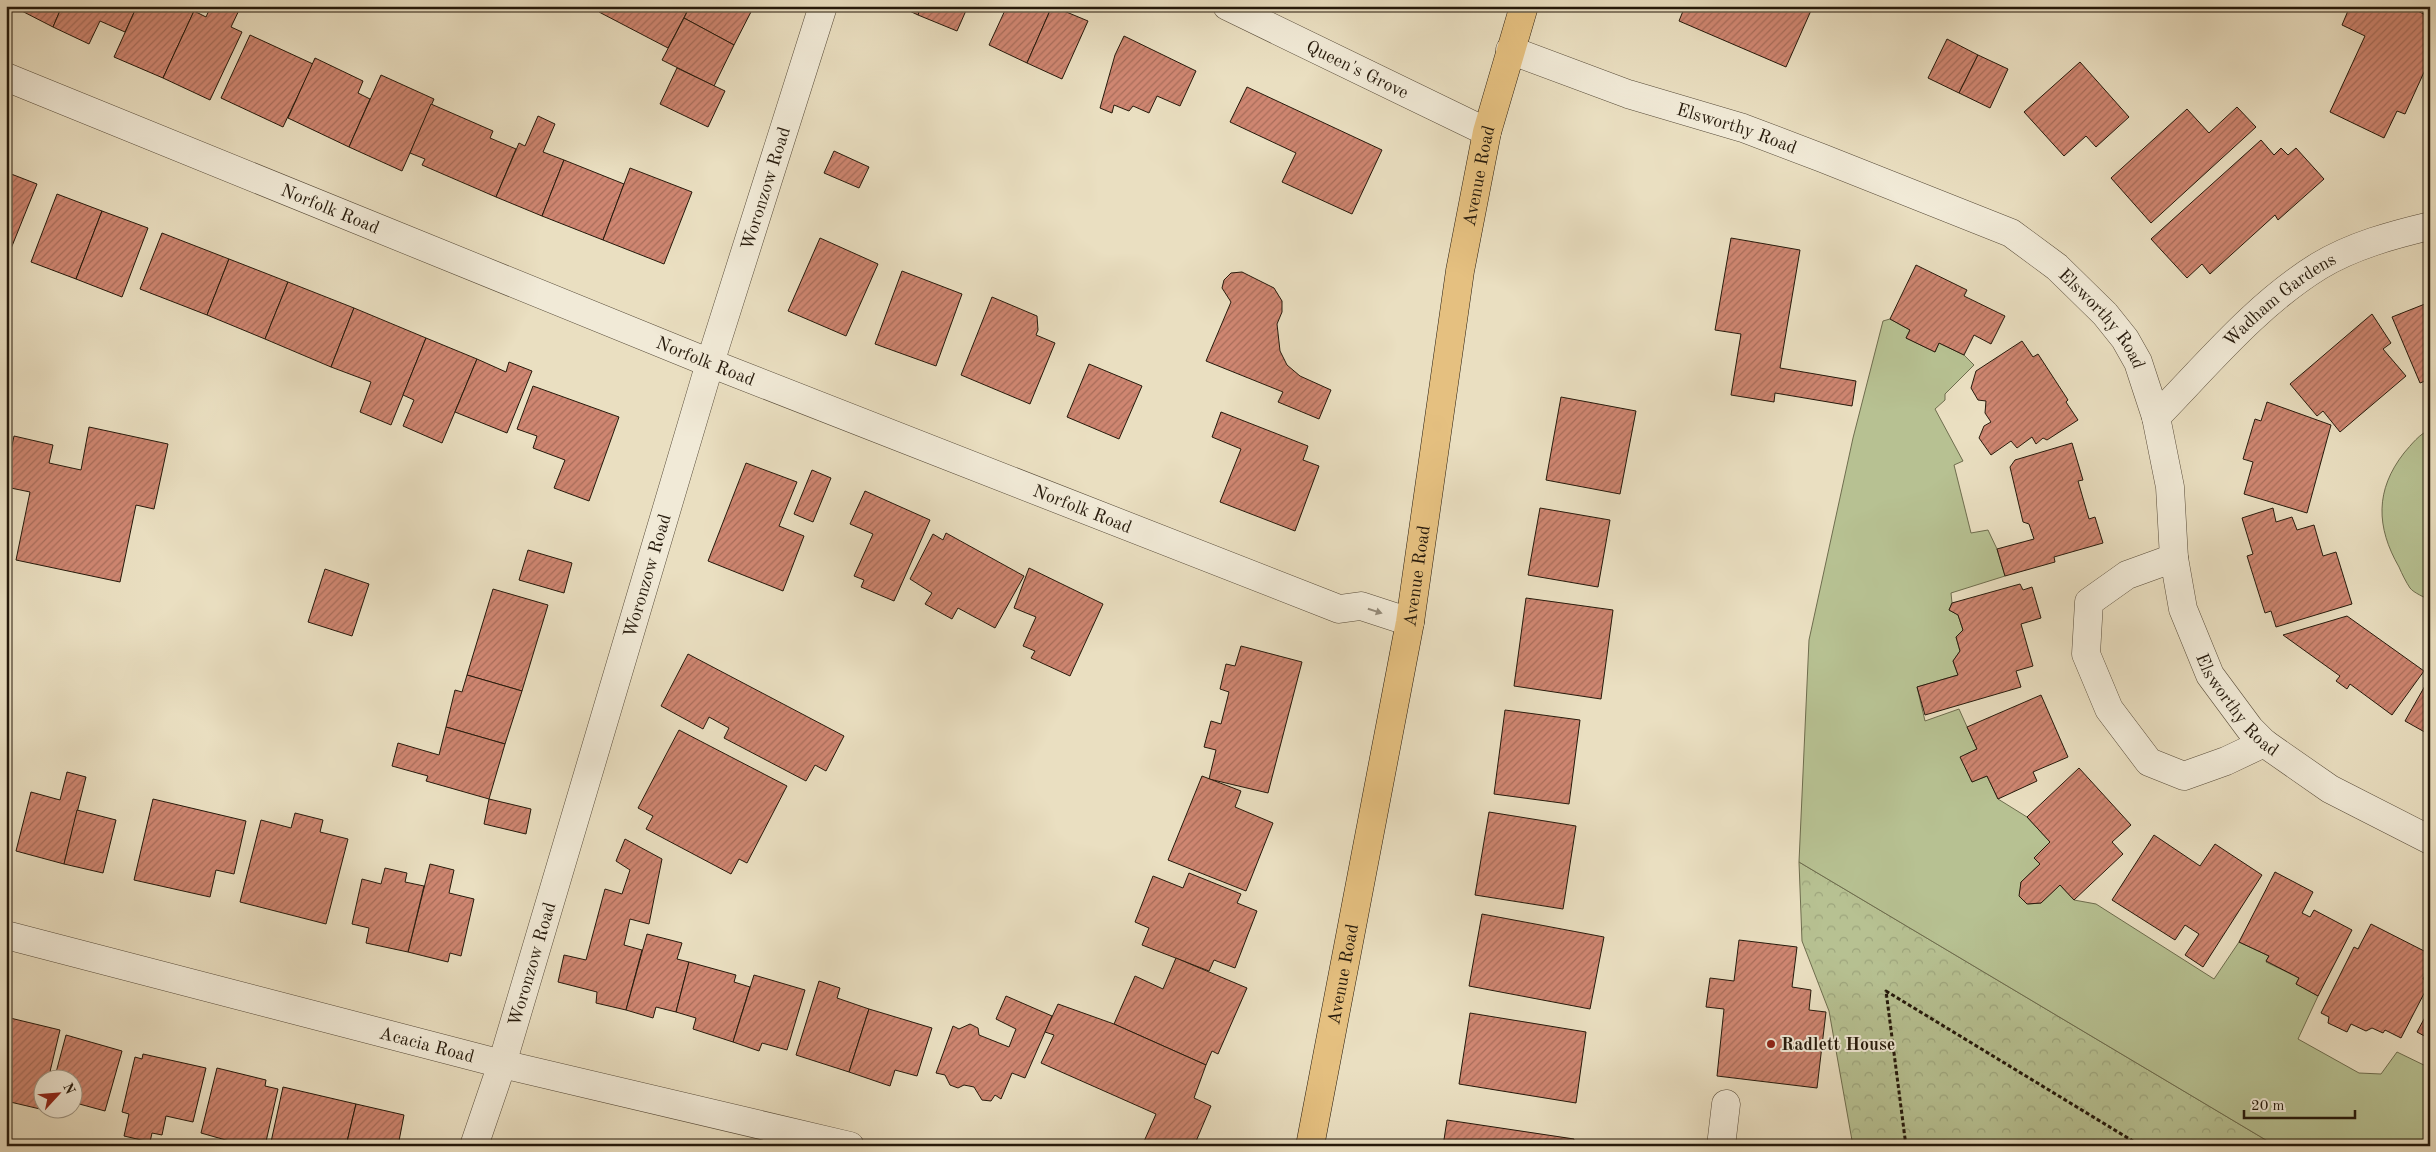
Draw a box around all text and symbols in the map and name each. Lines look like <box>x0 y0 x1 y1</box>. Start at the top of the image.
street label: Queen's Grove <box>1303 38 1411 102</box>
street label: Elsworthy Road <box>1674 101 1799 158</box>
street label: Avenue Road <box>1461 123 1498 228</box>
street label: Woronzow Road <box>738 125 794 253</box>
street label: Norfolk Road <box>278 182 382 238</box>
street label: Wadham Gardens <box>2221 250 2339 351</box>
street label: Elsworthy Road <box>2055 266 2148 371</box>
street label: Norfolk Road <box>653 334 757 390</box>
street label: Norfolk Road <box>1030 482 1134 537</box>
street label: Woronzow Road <box>621 512 675 640</box>
street label: Avenue Road <box>1401 524 1434 628</box>
one-way arrow <box>1367 607 1382 615</box>
street label: Elsworthy Road <box>2192 651 2281 760</box>
street label: Woronzow Road <box>506 900 560 1028</box>
street label: Avenue Road <box>1325 922 1362 1026</box>
street label: Acacia Road <box>377 1024 476 1066</box>
place label: Radlett House <box>1781 1036 1895 1054</box>
marker: Radlett House <box>1765 1038 1777 1050</box>
north arrow <box>32 1070 82 1120</box>
text: N <box>60 1081 78 1097</box>
scale bar <box>2244 1087 2355 1119</box>
text: 20 m <box>2251 1099 2285 1114</box>

